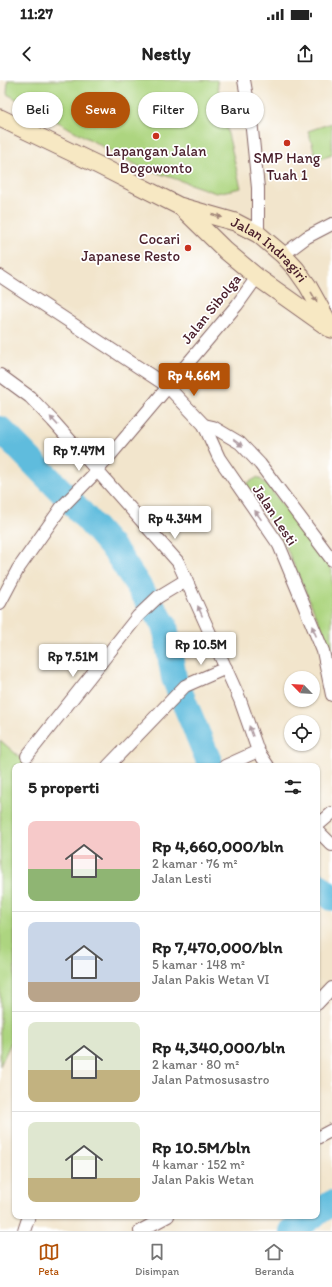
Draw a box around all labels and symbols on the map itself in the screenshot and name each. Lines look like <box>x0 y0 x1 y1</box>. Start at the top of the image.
marker: Lapangan Jalan Bogowonto <box>151 131 161 141</box>
marker: SMP Hang Tuah 1 <box>282 138 292 148</box>
place label: Lapangan Jalan Bogowonto <box>106 142 207 177</box>
place label: SMP Hang Tuah 1 <box>254 149 321 184</box>
street label: Jalan Indragiri <box>228 213 312 286</box>
one-way arrow <box>210 214 223 220</box>
place label: Cocari Japanese Resto <box>81 230 180 265</box>
marker: Cocari Japanese Resto <box>183 243 193 253</box>
street label: Jalan Sibolga <box>177 270 245 348</box>
one-way arrow <box>310 291 317 303</box>
pin: Rp 4.66M <box>153 363 235 397</box>
one-way arrow <box>49 416 58 426</box>
pin: Rp 7.47M <box>38 438 120 472</box>
one-way arrow <box>233 438 243 446</box>
street label: Jalan Lesti <box>249 481 301 549</box>
pin: Rp 4.34M <box>134 506 216 540</box>
one-way arrow <box>254 509 262 520</box>
one-way arrow <box>197 605 203 617</box>
one-way arrow <box>311 624 317 636</box>
pin: Rp 10.5M <box>160 632 242 666</box>
pin: Rp 7.51M <box>32 644 114 678</box>
north arrow <box>284 671 320 707</box>
one-way arrow <box>248 725 254 737</box>

